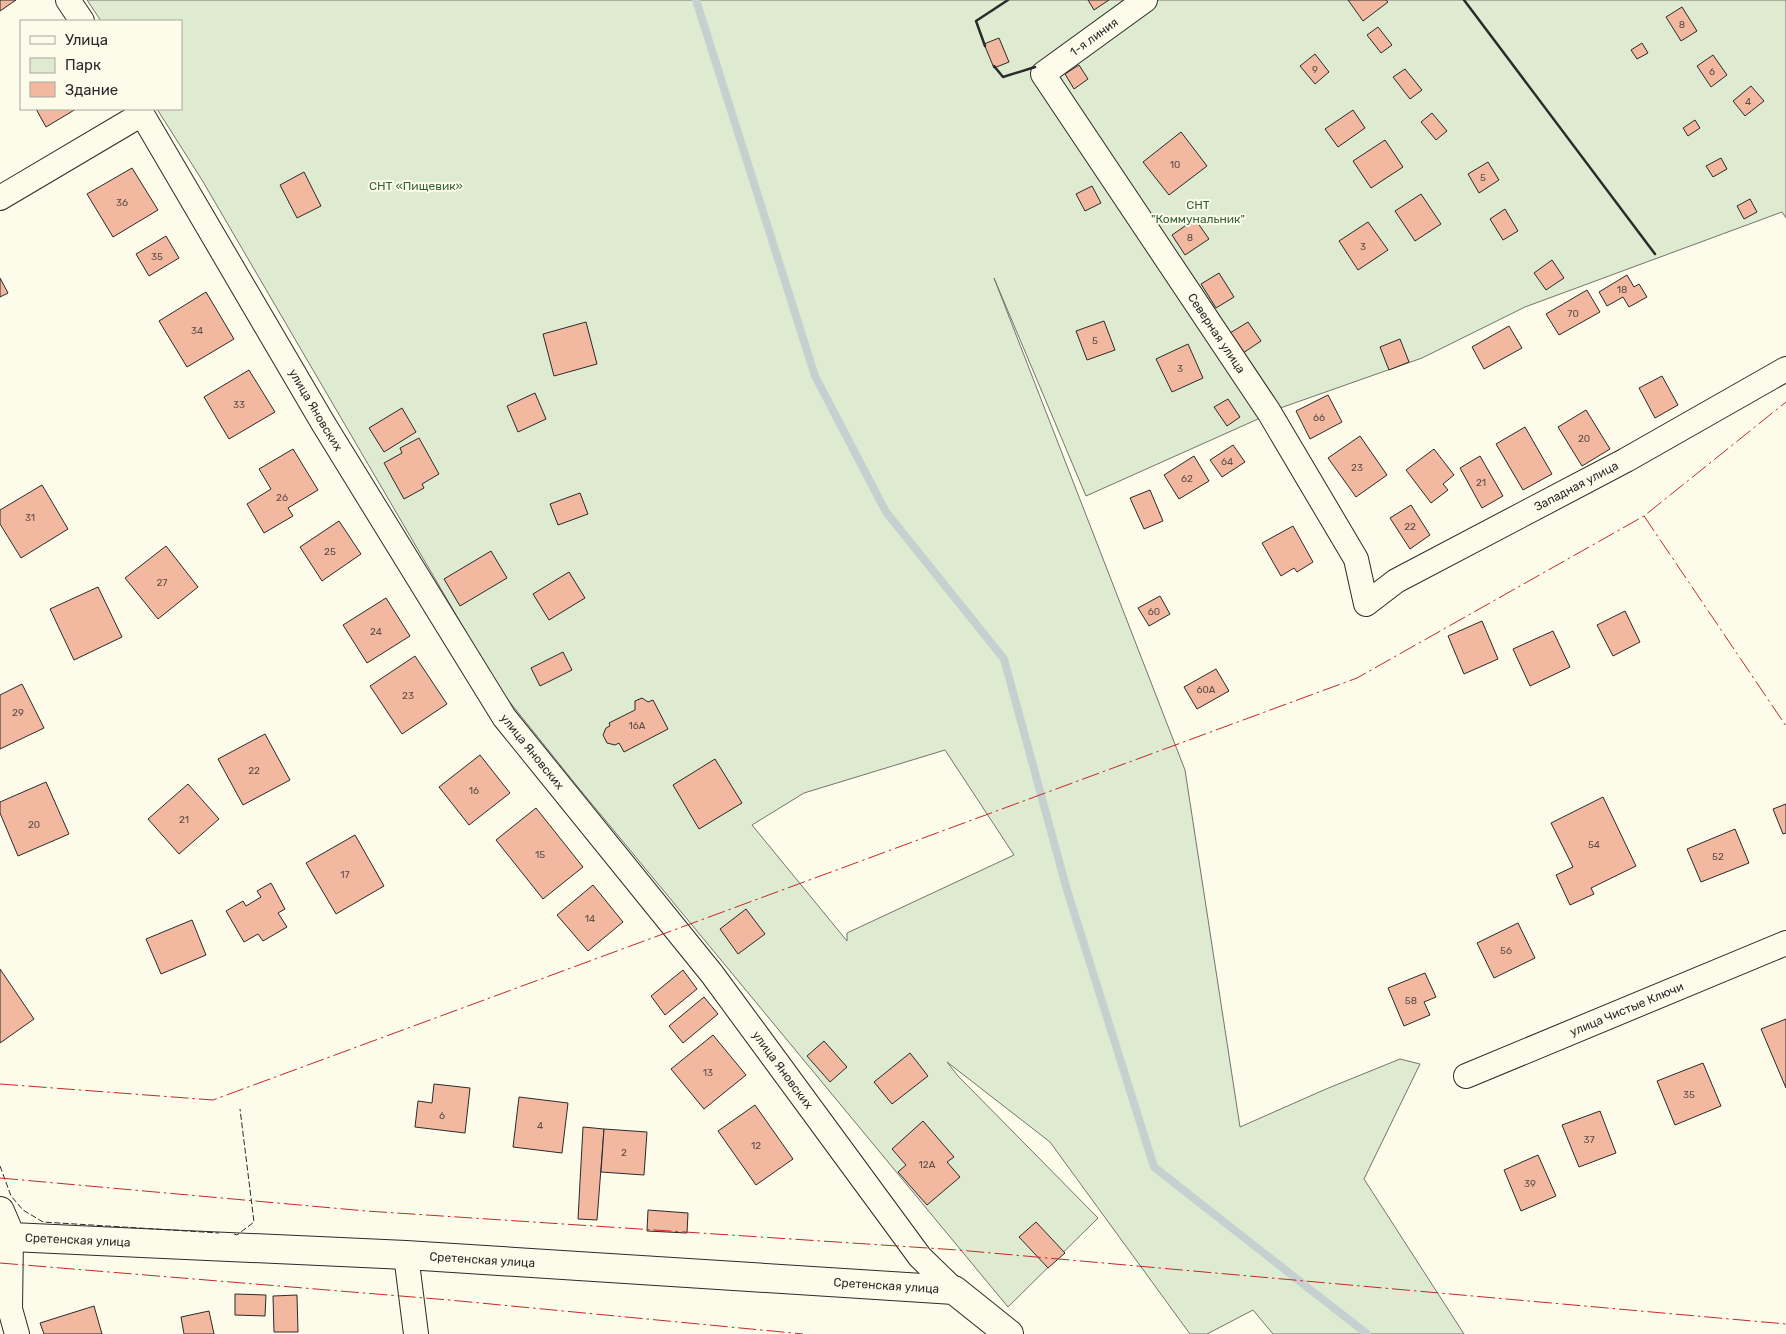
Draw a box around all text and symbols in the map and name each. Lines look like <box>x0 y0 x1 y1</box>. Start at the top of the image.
street label: 1-я линия <box>1067 15 1121 59</box>
house number: 8 <box>1679 19 1685 31</box>
legend <box>20 20 182 110</box>
text: Улица <box>65 31 108 49</box>
text: Парк <box>65 56 101 74</box>
house number: 9 <box>1312 64 1318 76</box>
house number: 6 <box>1709 66 1715 78</box>
text: Здание <box>65 81 118 99</box>
house number: 4 <box>1745 96 1751 108</box>
house number: 10 <box>1170 159 1180 171</box>
house number: 5 <box>1480 172 1486 184</box>
park label: СНТ «Пищевик» <box>369 179 463 193</box>
house number: 36 <box>116 197 128 209</box>
park label: СНТ "Коммунальник" <box>1151 198 1245 226</box>
house number: 8 <box>1187 232 1193 244</box>
house number: 3 <box>1360 241 1366 253</box>
house number: 35 <box>151 251 163 263</box>
house number: 18 <box>1617 284 1627 296</box>
street label: Северная улица <box>1185 291 1248 376</box>
house number: 70 <box>1567 308 1579 320</box>
house number: 34 <box>191 325 203 337</box>
house number: 5 <box>1092 335 1098 347</box>
house number: 3 <box>1177 363 1183 375</box>
street label: улица Яновских <box>286 366 346 454</box>
house number: 33 <box>233 399 245 411</box>
house number: 66 <box>1313 412 1325 424</box>
house number: 20 <box>1578 433 1590 445</box>
house number: 64 <box>1221 456 1233 468</box>
street label: Западная улица <box>1532 458 1621 514</box>
house number: 23 <box>1351 462 1363 474</box>
house number: 62 <box>1181 473 1193 485</box>
house number: 21 <box>1476 477 1486 489</box>
house number: 26 <box>276 492 288 504</box>
house number: 31 <box>25 512 35 524</box>
house number: 22 <box>1404 521 1416 533</box>
house number: 25 <box>324 546 336 558</box>
house number: 27 <box>157 577 168 589</box>
house number: 60 <box>1148 606 1160 618</box>
house number: 24 <box>370 626 382 638</box>
house number: 60А <box>1196 684 1216 696</box>
house number: 23 <box>402 690 414 702</box>
house number: 29 <box>12 707 24 719</box>
street label: улица Яновских <box>497 711 567 793</box>
house number: 16А <box>628 720 646 732</box>
house number: 22 <box>248 765 260 777</box>
house number: 16 <box>469 785 479 797</box>
house number: 21 <box>179 814 189 826</box>
house number: 20 <box>28 819 40 831</box>
house number: 54 <box>1588 839 1600 851</box>
house number: 15 <box>535 849 545 861</box>
house number: 52 <box>1712 851 1724 863</box>
house number: 17 <box>340 869 350 881</box>
house number: 14 <box>585 913 595 925</box>
house number: 56 <box>1500 945 1512 957</box>
street label: улица Чистые Ключи <box>1568 979 1686 1039</box>
house number: 58 <box>1405 995 1417 1007</box>
street label: улица Яновских <box>749 1028 816 1112</box>
house number: 13 <box>703 1067 713 1079</box>
house number: 35 <box>1683 1089 1695 1101</box>
house number: 6 <box>439 1110 445 1122</box>
house number: 4 <box>537 1120 543 1132</box>
house number: 37 <box>1583 1134 1595 1146</box>
house number: 12 <box>751 1140 761 1152</box>
house number: 2 <box>621 1147 627 1159</box>
house number: 12А <box>919 1159 936 1171</box>
house number: 39 <box>1524 1178 1536 1190</box>
street label: Сретенская улица <box>25 1231 131 1249</box>
street label: Сретенская улица <box>429 1250 535 1270</box>
street label: Сретенская улица <box>833 1275 940 1296</box>

